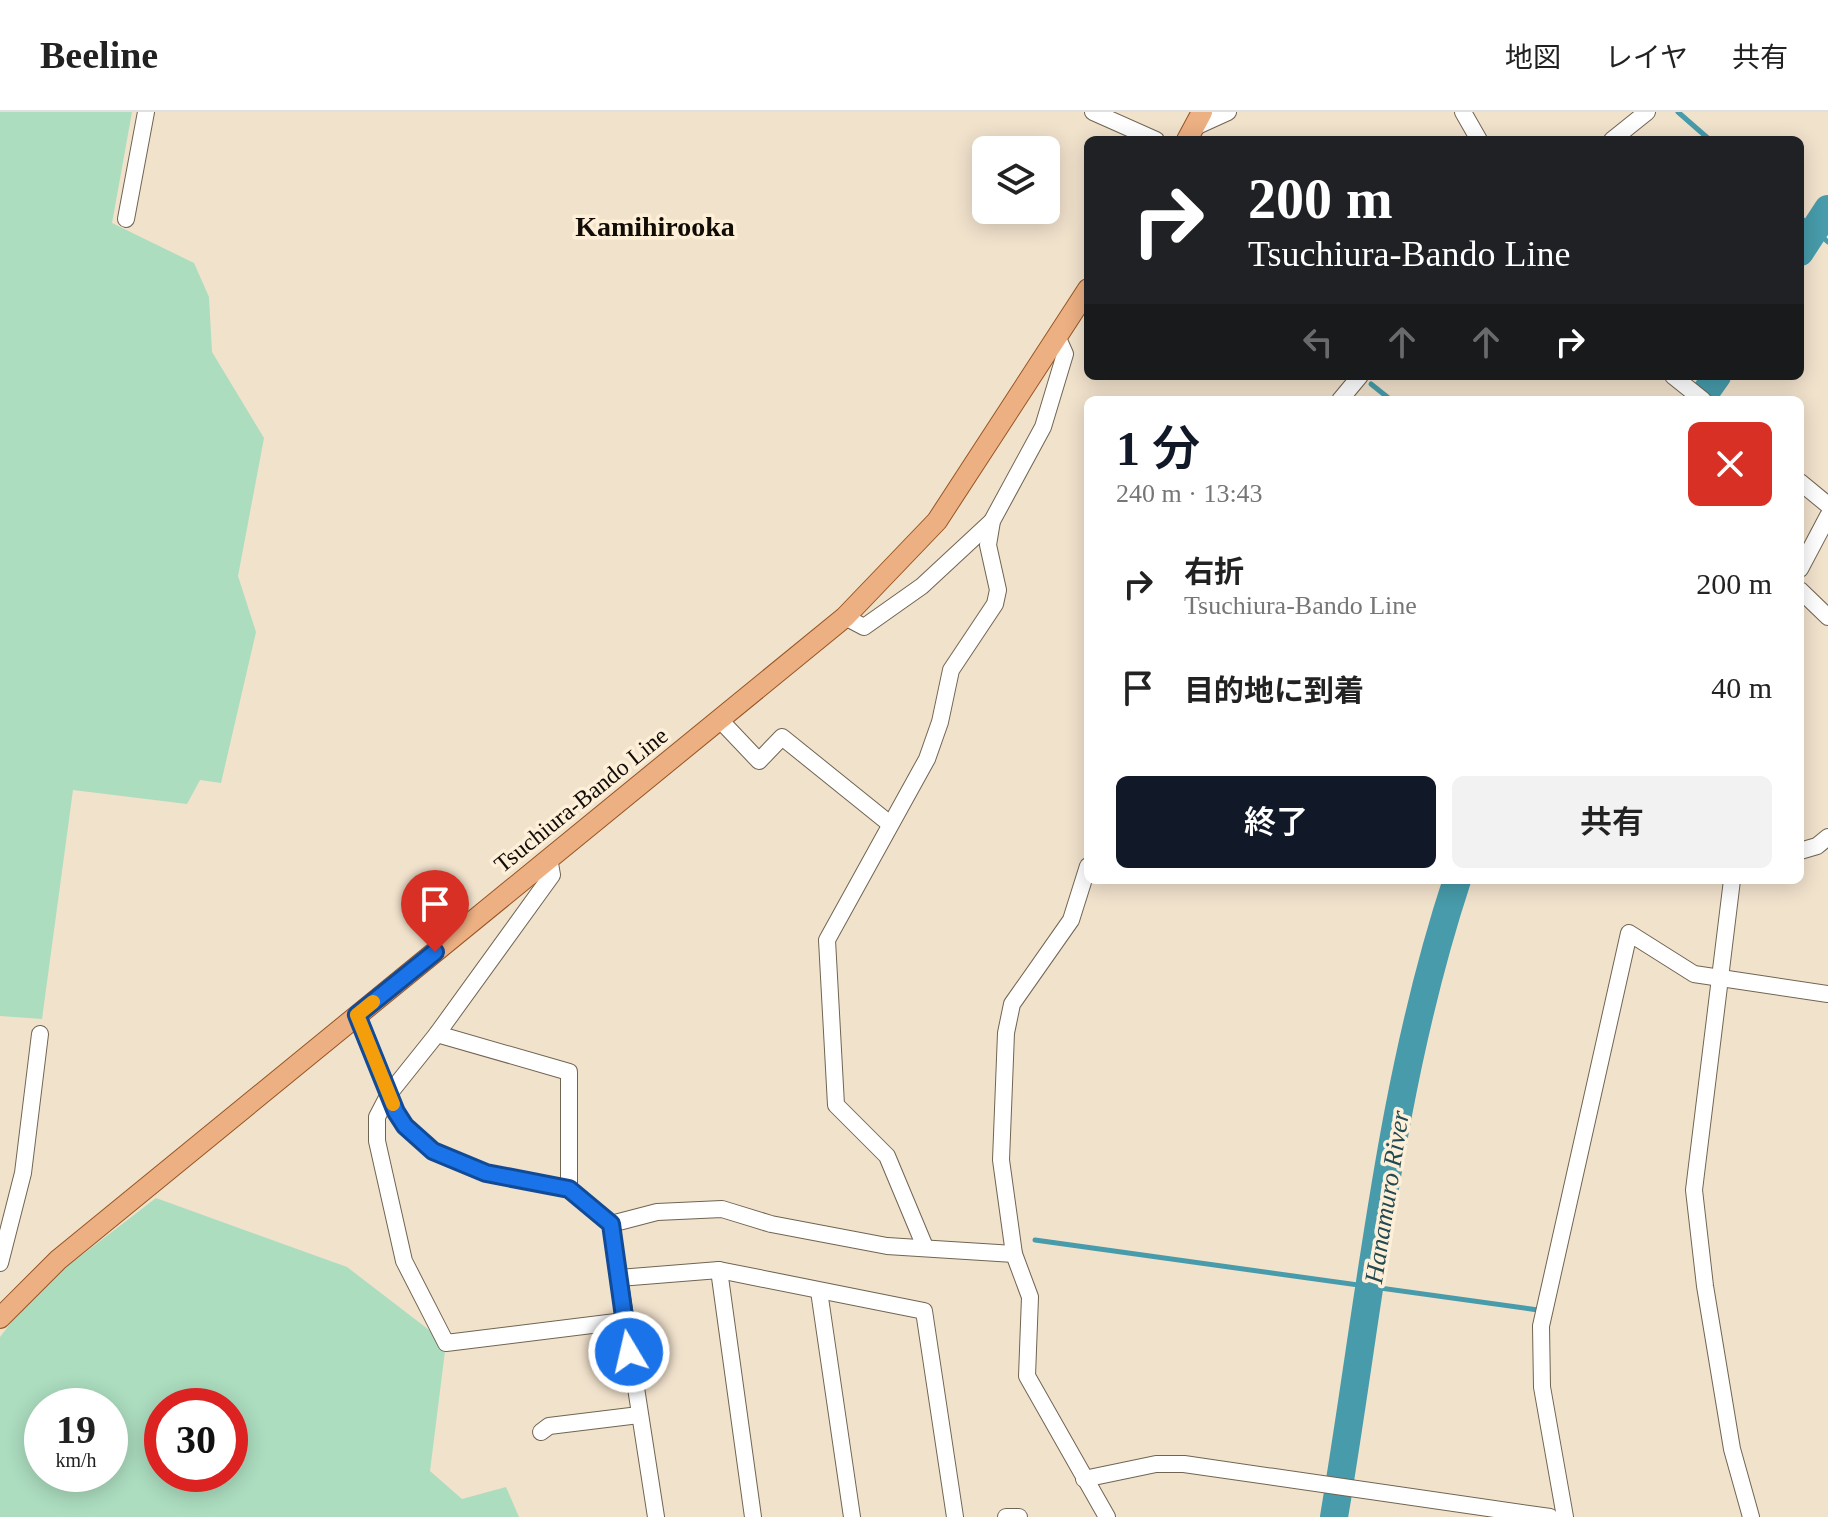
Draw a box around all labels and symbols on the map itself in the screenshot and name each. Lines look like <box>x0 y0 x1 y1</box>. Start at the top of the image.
district label: Kamihirooka <box>575 211 735 242</box>
street label: Tsuchiura-Bando Line <box>489 722 673 878</box>
pin <box>401 870 469 952</box>
water label: Hanamuro River <box>1359 1108 1415 1286</box>
position arrow <box>587 1310 671 1394</box>
speed limit sign: 30 <box>144 1388 248 1492</box>

